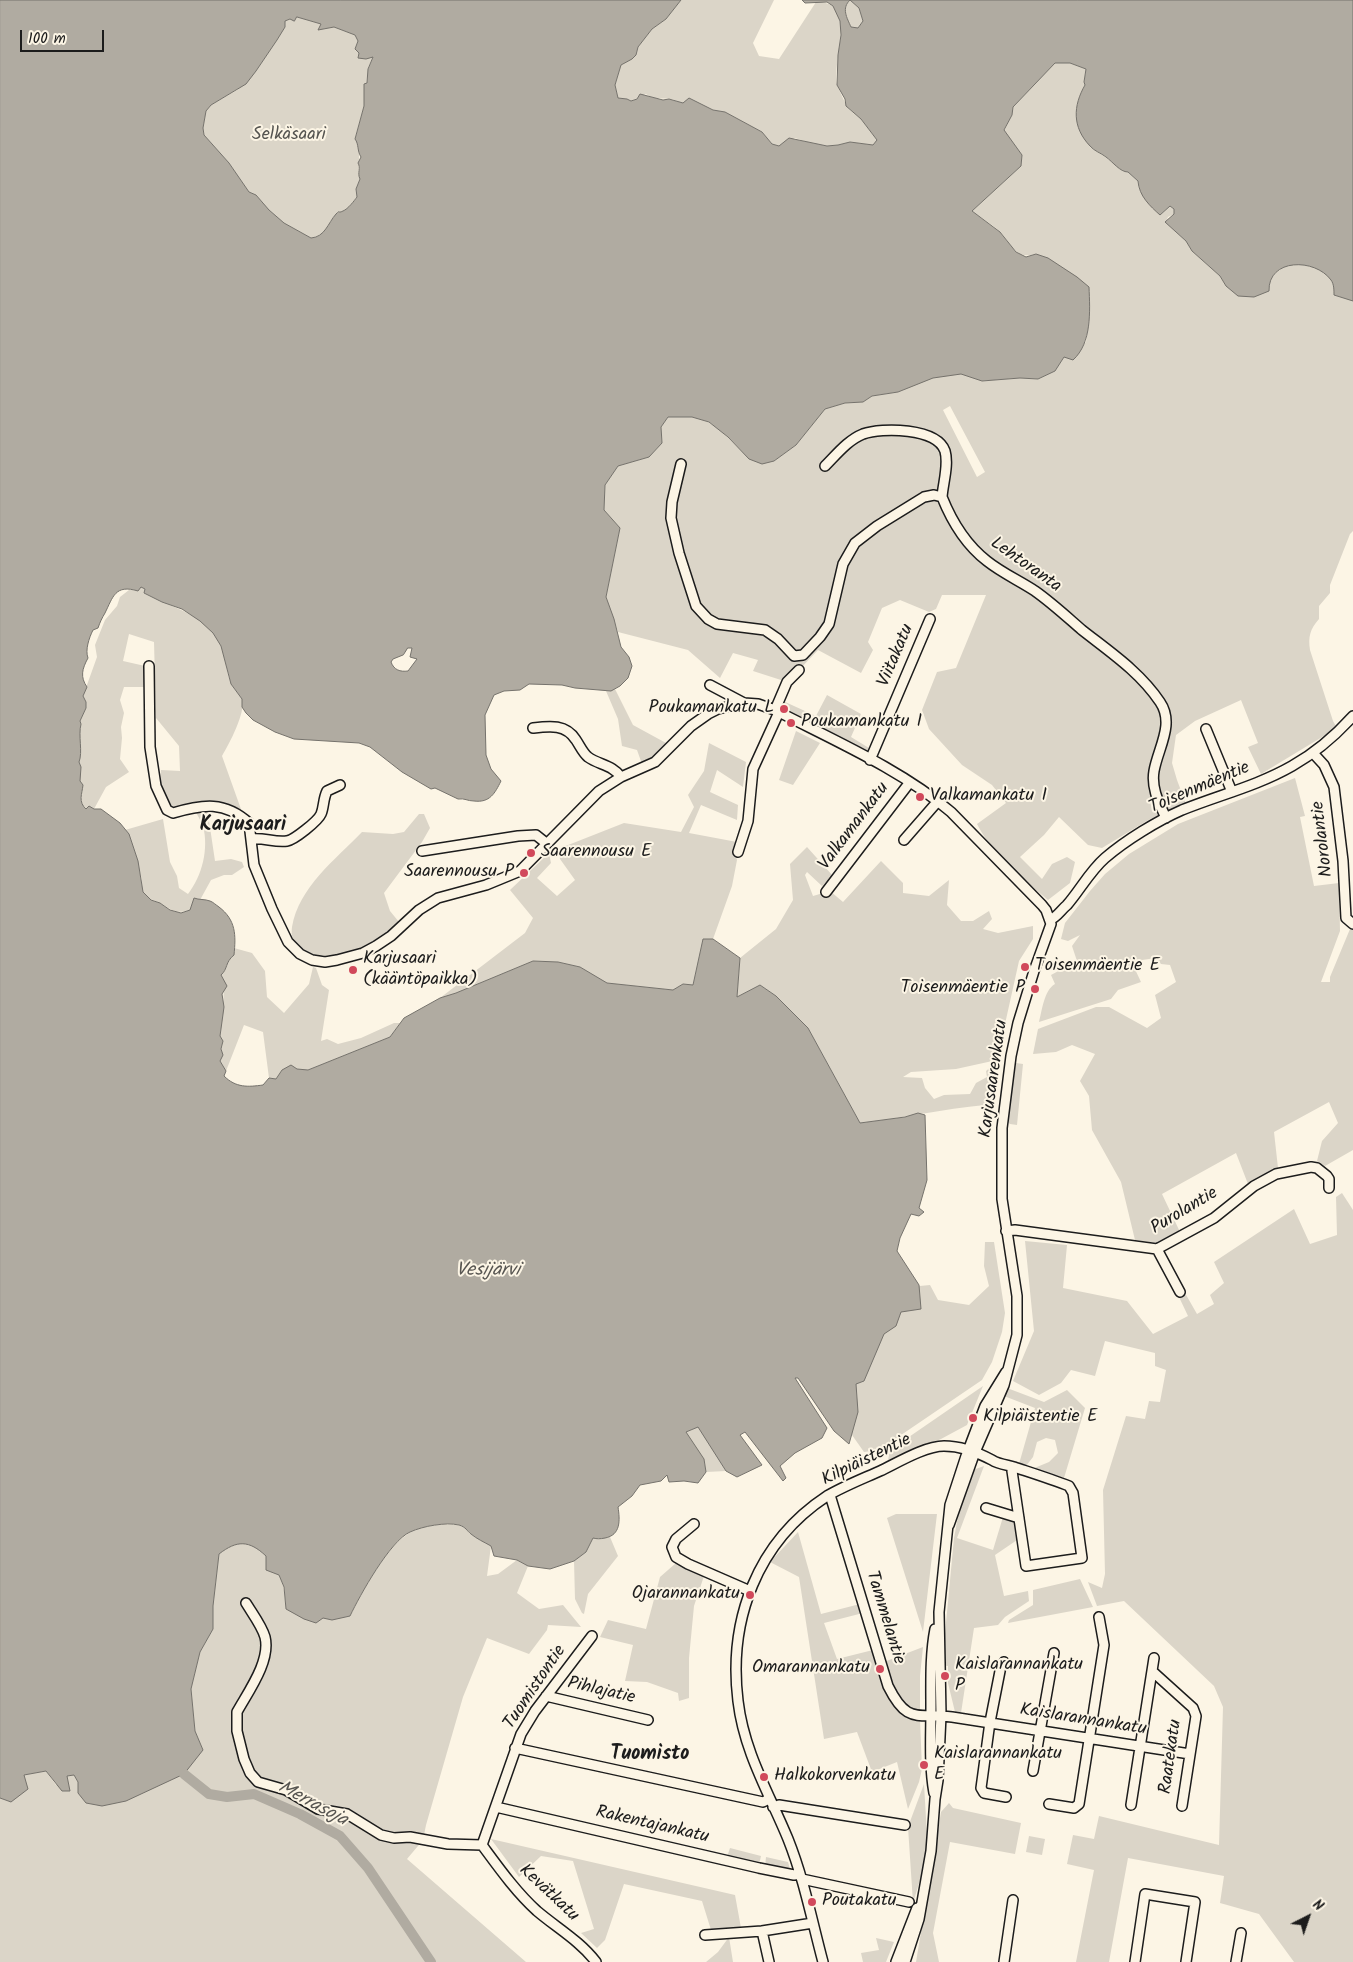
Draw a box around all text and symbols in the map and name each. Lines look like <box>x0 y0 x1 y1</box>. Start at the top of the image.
scale bar <box>22 20 106 52</box>
text: 100 m <box>28 27 66 51</box>
park label: Selkäsaari <box>252 125 326 147</box>
street label: Lehtoranta <box>985 534 1065 598</box>
street label: Viitakatu <box>874 621 920 691</box>
place label: Poukamankatu L <box>649 698 774 720</box>
marker: Poukamankatu L <box>778 703 790 715</box>
place label: Poukamankatu I <box>801 712 922 734</box>
marker: Poukamankatu I <box>785 717 797 729</box>
street label: Toisenmäentie <box>1146 758 1254 820</box>
street label: Valkamankatu <box>815 779 895 875</box>
place label: Valkamankatu I <box>930 786 1047 808</box>
marker: Valkamankatu I <box>914 791 926 803</box>
street label: Norolantie <box>1309 800 1339 878</box>
district label: Karjusaari <box>200 815 286 839</box>
place label: Saarennousu E <box>541 842 652 864</box>
marker: Saarennousu E <box>525 847 537 859</box>
place label: Saarennousu P <box>404 862 514 884</box>
marker: Saarennousu P <box>518 867 530 879</box>
place label: Karjusaari (kääntöpaikka) <box>363 949 478 992</box>
place label: Toisenmäentie E <box>1035 956 1160 978</box>
marker: Toisenmäentie E <box>1019 961 1031 973</box>
marker: Karjusaari (kääntöpaikka) <box>347 964 359 976</box>
place label: Toisenmäentie P <box>901 978 1025 1000</box>
marker: Toisenmäentie P <box>1029 983 1041 995</box>
street label: Karjusaarenkatu <box>976 1019 1014 1139</box>
street label: Purolantie <box>1148 1184 1222 1240</box>
water label: Vesijärvi <box>456 1261 520 1283</box>
place label: Kilpiäistentie E <box>983 1407 1097 1429</box>
marker: Kilpiäistentie E <box>967 1412 979 1424</box>
street label: Kilpiäistentie <box>819 1430 915 1492</box>
street label: Tammelantie <box>860 1569 908 1667</box>
place label: Ojarannankatu <box>632 1584 740 1606</box>
marker: Ojarannankatu <box>744 1589 756 1601</box>
street label: Tuomistontie <box>500 1642 572 1734</box>
place label: Kaislarannankatu P <box>955 1655 1083 1698</box>
place label: Omarannankatu <box>752 1658 870 1680</box>
marker: Omarannankatu <box>874 1663 886 1675</box>
marker: Kaislarannankatu P <box>939 1670 951 1682</box>
street label: Pihlajatie <box>565 1674 637 1710</box>
street label: Kaislarannankatu <box>1018 1700 1148 1742</box>
street label: Raatekatu <box>1156 1718 1188 1796</box>
district label: Tuomisto <box>611 1744 689 1768</box>
place label: Kaislarannankatu E <box>934 1744 1062 1786</box>
marker: Kaislarannankatu E <box>918 1759 930 1771</box>
place label: Halkokorvenkatu <box>774 1766 896 1788</box>
marker: Halkokorvenkatu <box>758 1771 770 1783</box>
water label: Merrasoja <box>273 1777 351 1833</box>
street label: Rakentajankatu <box>593 1802 711 1850</box>
street label: Kevätkatu <box>513 1861 583 1927</box>
place label: Poutakatu <box>822 1891 897 1913</box>
north arrow <box>1283 1892 1333 1942</box>
text: N <box>1307 1894 1328 1917</box>
marker: Poutakatu <box>806 1896 818 1908</box>

